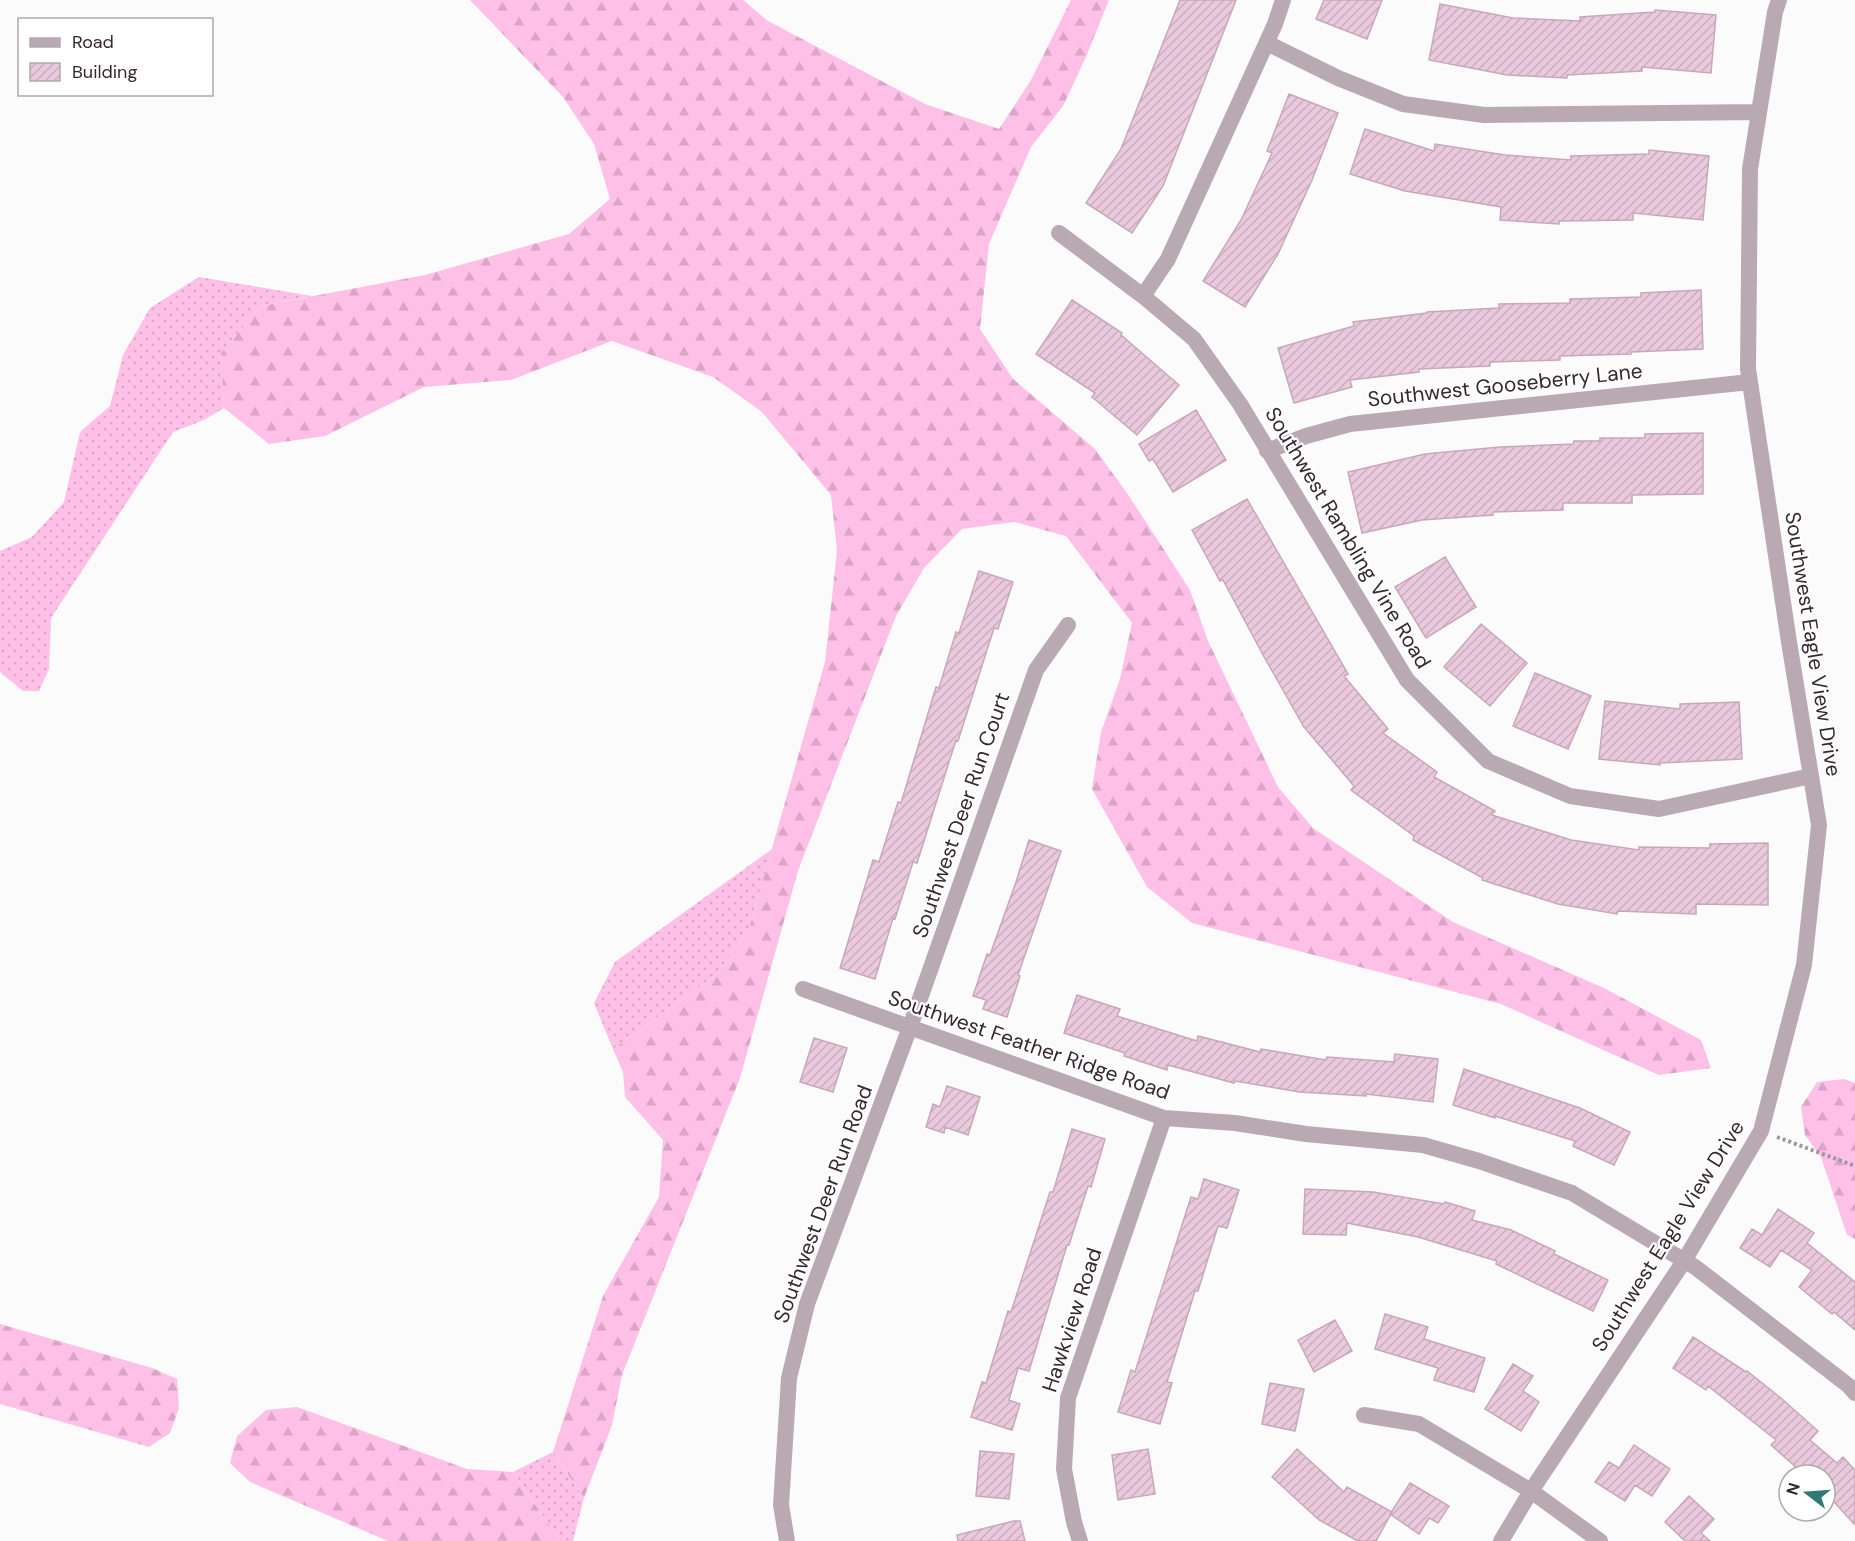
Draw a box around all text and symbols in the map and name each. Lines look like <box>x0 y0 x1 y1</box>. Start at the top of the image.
legend <box>18 18 213 96</box>
text: Road <box>72 30 114 54</box>
text: Building <box>72 60 137 84</box>
street label: Southwest Gooseberry Lane <box>1366 357 1644 413</box>
street label: Southwest Rambling Vine Road <box>1259 402 1437 674</box>
street label: Southwest Eagle View Drive <box>1778 510 1848 778</box>
street label: Southwest Deer Run Court <box>906 689 1016 941</box>
street label: Southwest Feather Ridge Road <box>884 984 1174 1106</box>
street label: Southwest Deer Run Road <box>767 1081 879 1327</box>
street label: Southwest Eagle View Drive <box>1585 1115 1751 1357</box>
street label: Hawkview Road <box>1035 1244 1109 1396</box>
north arrow <box>1777 1463 1837 1523</box>
text: N <box>1781 1480 1805 1497</box>

